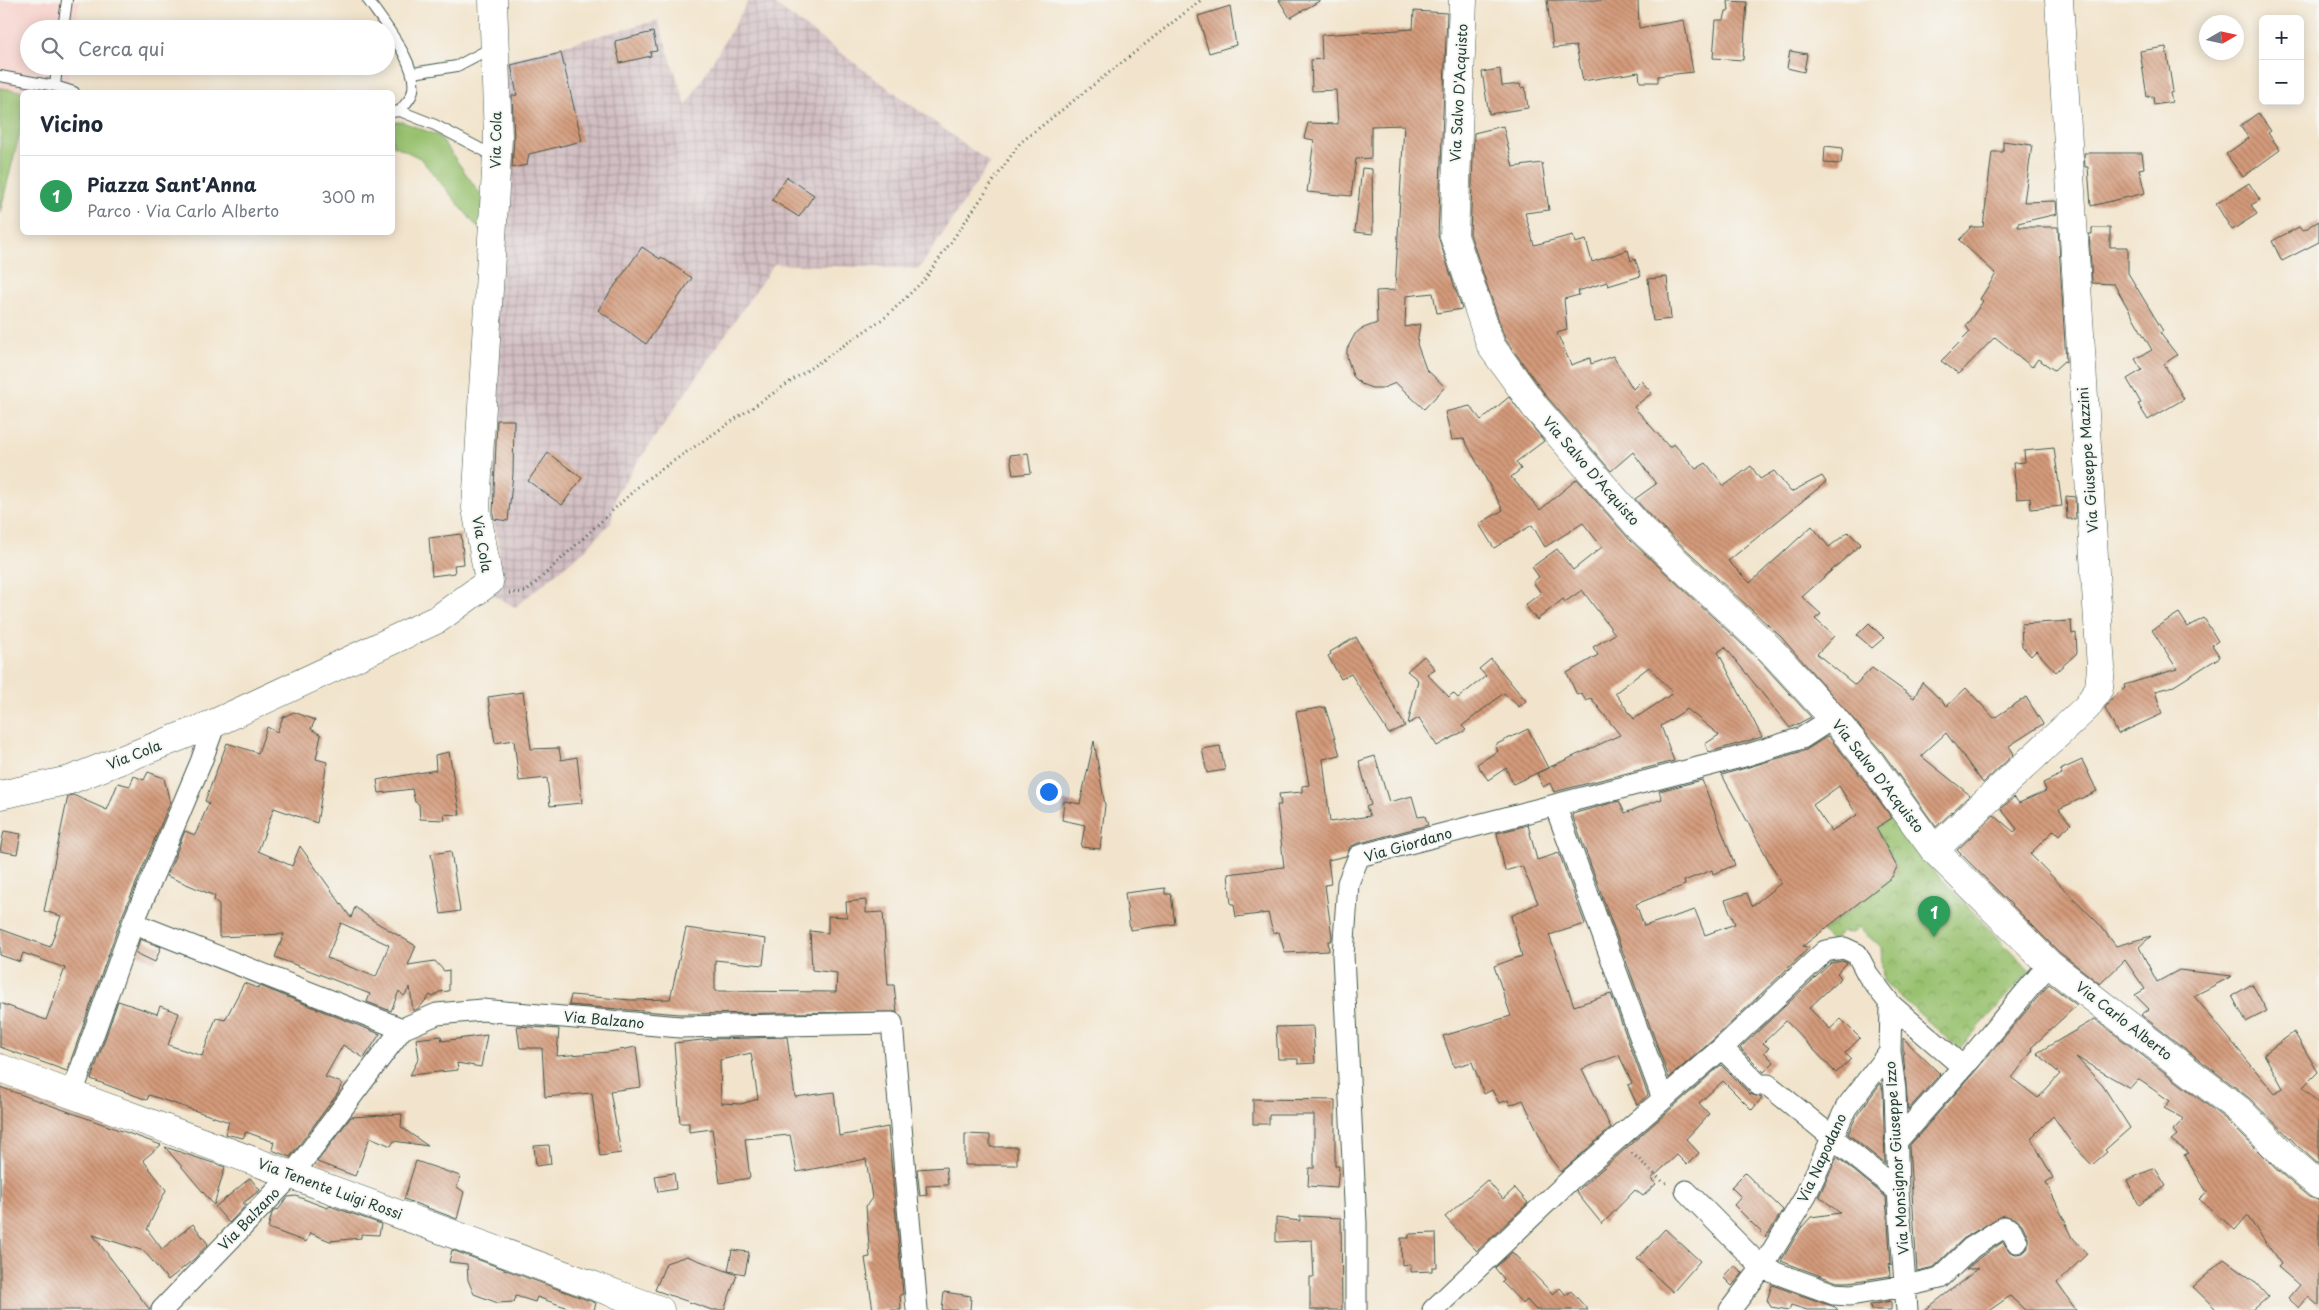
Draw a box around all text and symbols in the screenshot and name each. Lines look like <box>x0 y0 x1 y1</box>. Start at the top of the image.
north arrow <box>2199 15 2244 60</box>
map controls <box>2259 15 2304 105</box>
button: + <box>2259 15 2304 60</box>
search box <box>20 20 395 75</box>
street label: Via Salvo D'Acquisto <box>1444 23 1473 163</box>
icon: search <box>38 34 66 62</box>
text: Cerca qui <box>78 34 165 62</box>
button: − <box>2259 60 2304 105</box>
text: Vicino <box>40 107 103 139</box>
street label: Via Cola <box>485 111 507 169</box>
text: Piazza Sant'Anna <box>87 170 257 198</box>
text: 1 <box>52 184 60 208</box>
text: 300 m <box>321 184 375 208</box>
text: Parco · Via Carlo Alberto <box>87 198 279 222</box>
street label: Via Giuseppe Mazzini <box>2072 386 2103 534</box>
street label: Via Salvo D'Acquisto <box>1538 411 1645 530</box>
street label: Via Cola <box>467 514 498 574</box>
street label: Via Salvo D'Acquisto <box>1827 715 1930 837</box>
street label: Via Cola <box>103 734 165 775</box>
your location <box>1036 779 1062 805</box>
street label: Via Giordano <box>1361 822 1454 867</box>
pin: 1 <box>1918 896 1950 937</box>
street label: Via Carlo Alberto <box>2072 976 2177 1065</box>
street label: Via Balzano <box>563 1006 645 1033</box>
street label: Via Monsignor Giuseppe Izzo <box>1879 1060 1914 1255</box>
street label: Via Napodano <box>1792 1110 1851 1206</box>
street label: Via Tenente Luigi Rossi <box>255 1153 406 1225</box>
street label: Via Balzano <box>213 1182 284 1255</box>

